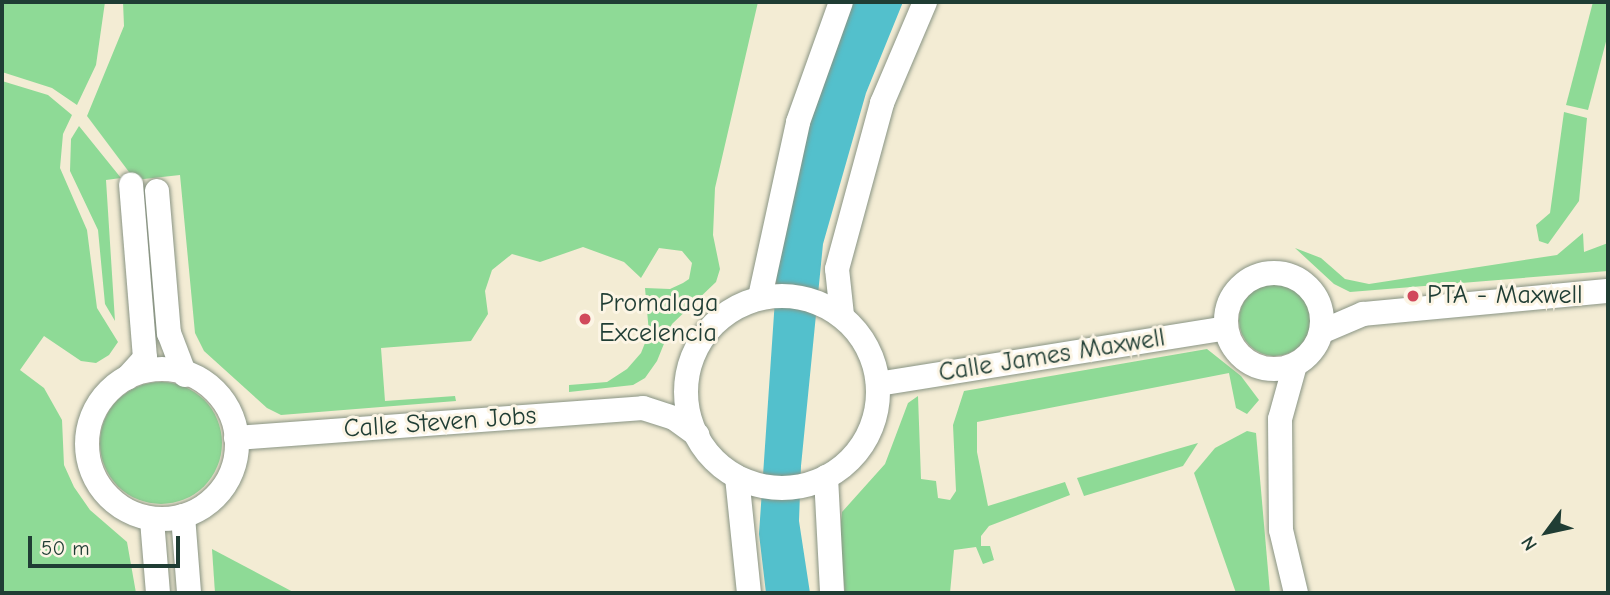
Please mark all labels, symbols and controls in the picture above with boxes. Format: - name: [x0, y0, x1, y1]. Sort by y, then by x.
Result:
- place label: PTA - Maxwell: [1427, 280, 1583, 312]
- place label: Promalaga Excelencia: [599, 288, 718, 350]
- marker: PTA - Maxwell: [1405, 288, 1421, 304]
- marker: Promalaga Excelencia: [577, 311, 593, 327]
- street label: Calle James Maxwell: [937, 323, 1167, 389]
- street label: Calle Steven Jobs: [343, 401, 537, 445]
- north arrow: [1512, 497, 1582, 567]
- scale bar: [32, 522, 184, 566]
- text: N: [1517, 532, 1542, 555]
- text: 50 m: [41, 536, 90, 560]

